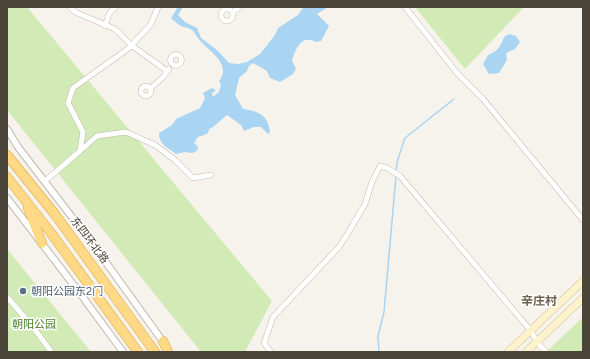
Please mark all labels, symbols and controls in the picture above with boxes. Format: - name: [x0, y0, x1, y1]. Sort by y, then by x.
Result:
- street label: 东四环北路: [68, 214, 111, 266]
- place label: 朝阳公园东2门: [31, 285, 103, 298]
- marker: 朝阳公园东2门: [18, 286, 28, 296]
- district label: 辛庄村: [521, 294, 557, 308]
- park label: 朝阳公园: [12, 318, 56, 331]

